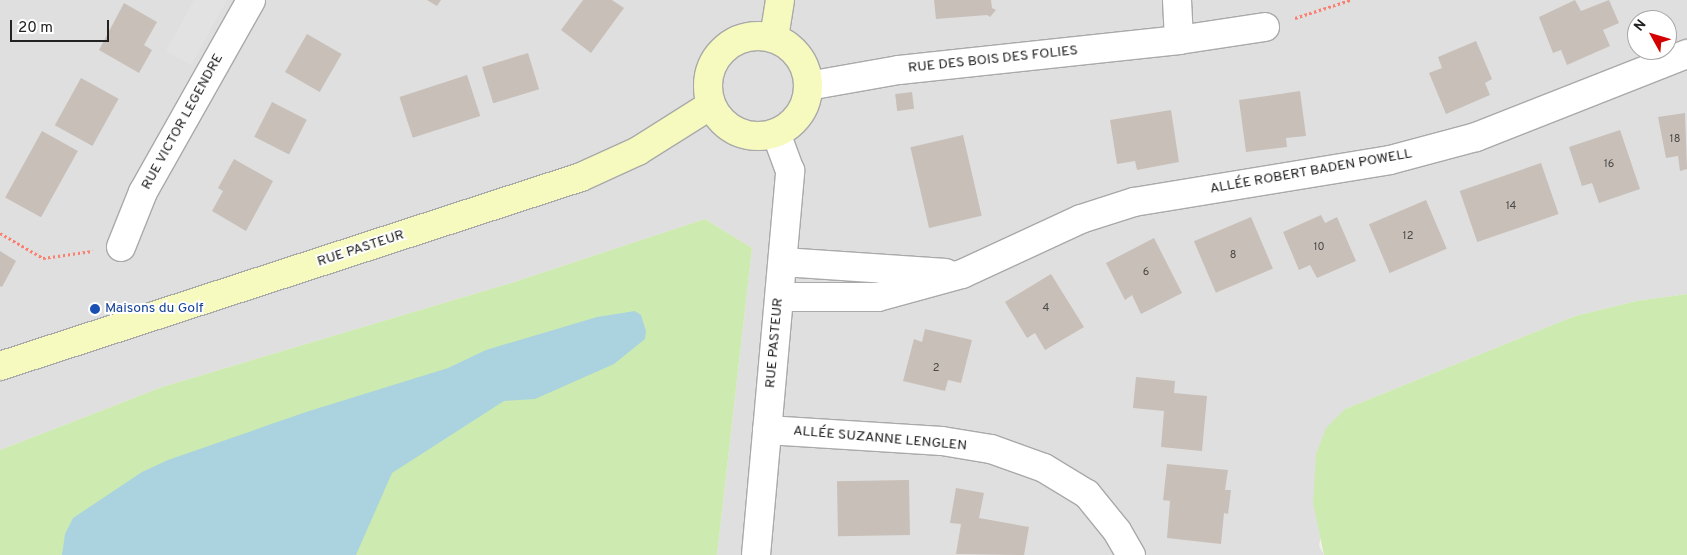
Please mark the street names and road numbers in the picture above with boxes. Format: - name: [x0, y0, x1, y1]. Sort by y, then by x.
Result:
- street label: RUE DES BOIS DES FOLIES: [907, 43, 1079, 77]
- street label: RUE VICTOR LEGENDRE: [138, 51, 228, 193]
- street label: ALLÉE ROBERT BADEN POWELL: [1208, 146, 1414, 198]
- street label: RUE PASTEUR: [315, 227, 407, 271]
- street label: RUE PASTEUR: [763, 297, 787, 389]
- street label: ALLÉE SUZANNE LENGLEN: [792, 423, 968, 455]

